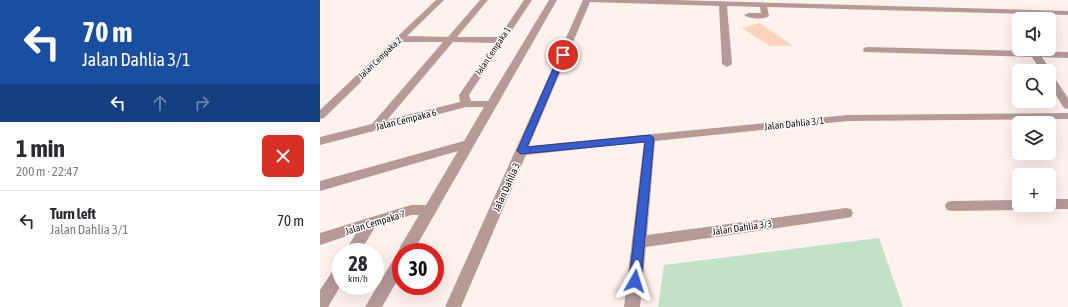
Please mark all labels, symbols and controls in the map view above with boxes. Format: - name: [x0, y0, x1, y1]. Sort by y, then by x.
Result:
- map controls: [1012, 12, 1056, 212]
- button: sound: [1012, 12, 1056, 56]
- icon: left: [16, 16, 68, 68]
- text: 70 m: [82, 16, 132, 48]
- street label: Jalan Cempaka 1: [473, 25, 513, 77]
- street label: Jalan Cempaka 2: [356, 35, 404, 81]
- pin: [546, 38, 580, 72]
- icon: arrive: [552, 44, 574, 66]
- text: Jalan Dahlia 3/1: [82, 49, 190, 70]
- button: search: [1012, 64, 1056, 108]
- icon: left: [107, 92, 129, 114]
- icon: ahead: [149, 92, 171, 114]
- icon: right: [191, 92, 213, 114]
- street label: Jalan Cempaka 6: [375, 107, 438, 132]
- street label: Jalan Dahlia 3/1: [764, 115, 825, 132]
- button: layers: [1012, 116, 1056, 160]
- text: 1 min: [16, 135, 65, 162]
- button: close: [262, 135, 304, 177]
- street label: Jalan Dahlia 3: [491, 161, 522, 213]
- text: 200 m · 22:47: [16, 164, 79, 179]
- button: +: [1012, 168, 1056, 212]
- text: Turn left: [50, 205, 96, 222]
- street label: Jalan Cempaka 7: [344, 208, 407, 237]
- icon: left: [16, 210, 38, 232]
- text: 70 m: [277, 212, 304, 229]
- street label: Jalan Dahlia 3/3: [711, 218, 773, 237]
- text: Jalan Dahlia 3/1: [50, 222, 128, 237]
- speed limit sign: 30: [392, 243, 444, 295]
- text: 28: [349, 252, 367, 275]
- position arrow: [614, 260, 656, 302]
- text: km/h: [348, 273, 368, 284]

